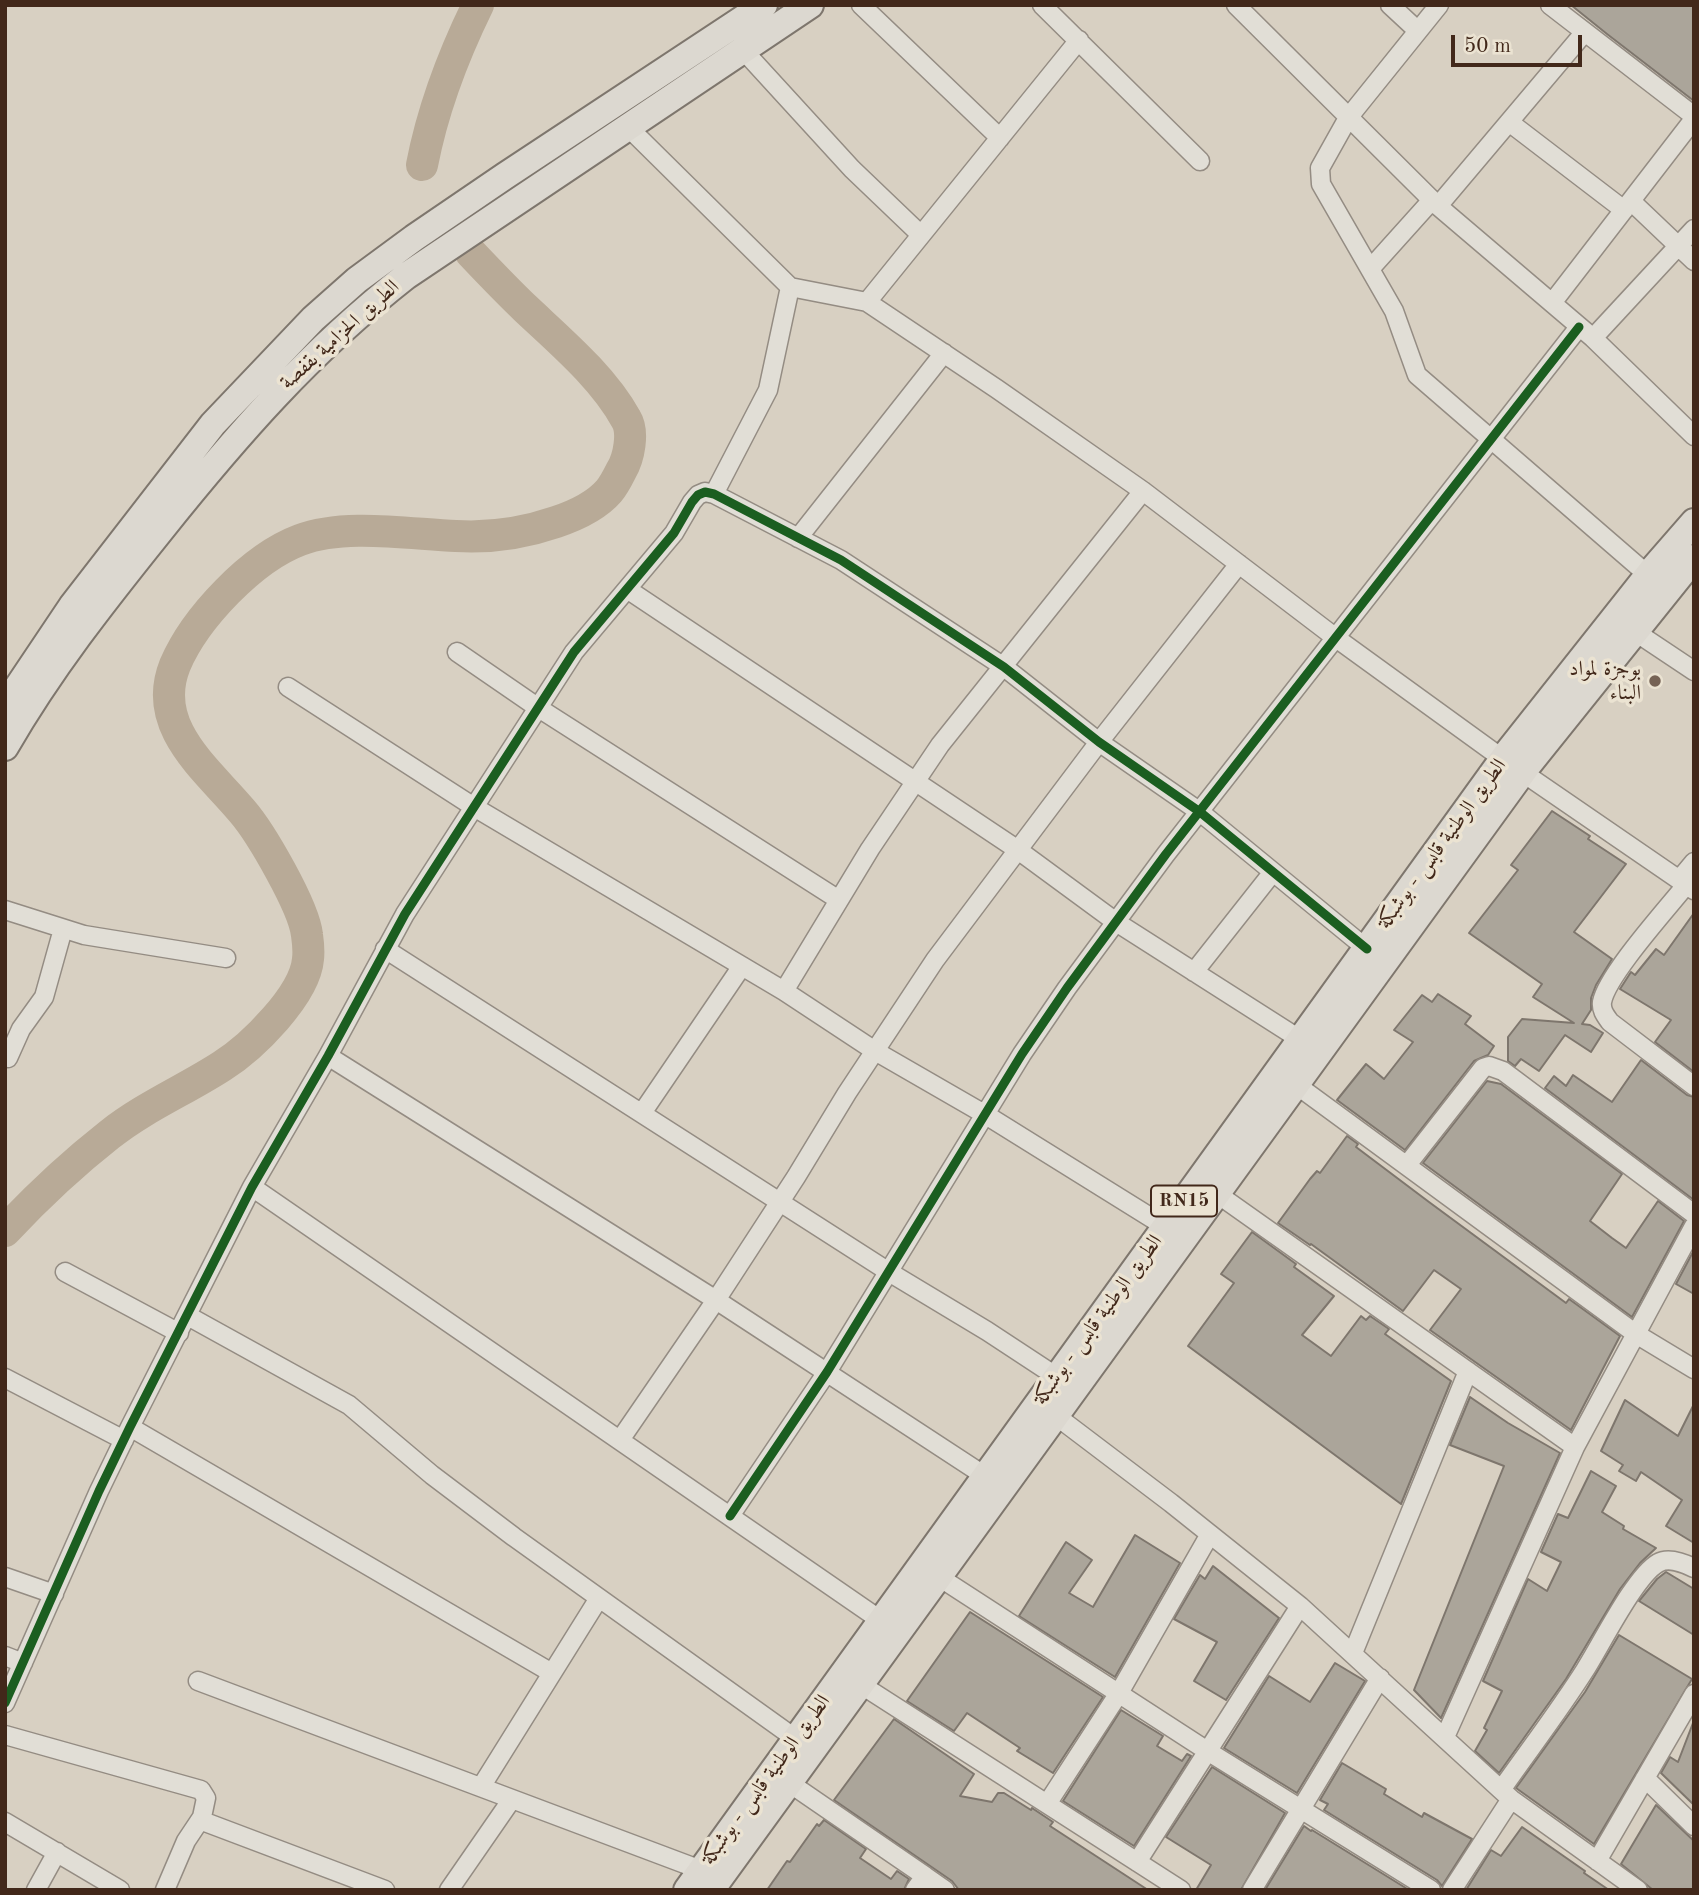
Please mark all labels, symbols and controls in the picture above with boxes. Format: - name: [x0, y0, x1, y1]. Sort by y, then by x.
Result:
- scale bar: [1454, 21, 1585, 65]
- text: 50 m: [1464, 36, 1511, 57]
- street label: الطريق الحزامية بقفصة: [275, 275, 405, 395]
- place label: بوجزة لمواد البناء: [1569, 656, 1641, 706]
- marker: بوجزة لمواد البناء: [1647, 673, 1663, 689]
- street label: الطريق الوطنية قابس - بوشبكة: [1372, 754, 1512, 934]
- road number: RN15: [1151, 1186, 1217, 1217]
- street label: الطريق الوطنية قابس - بوشبكة: [1028, 1230, 1168, 1410]
- street label: الطريق الوطنية قابس - بوشبكة: [696, 1690, 836, 1870]

